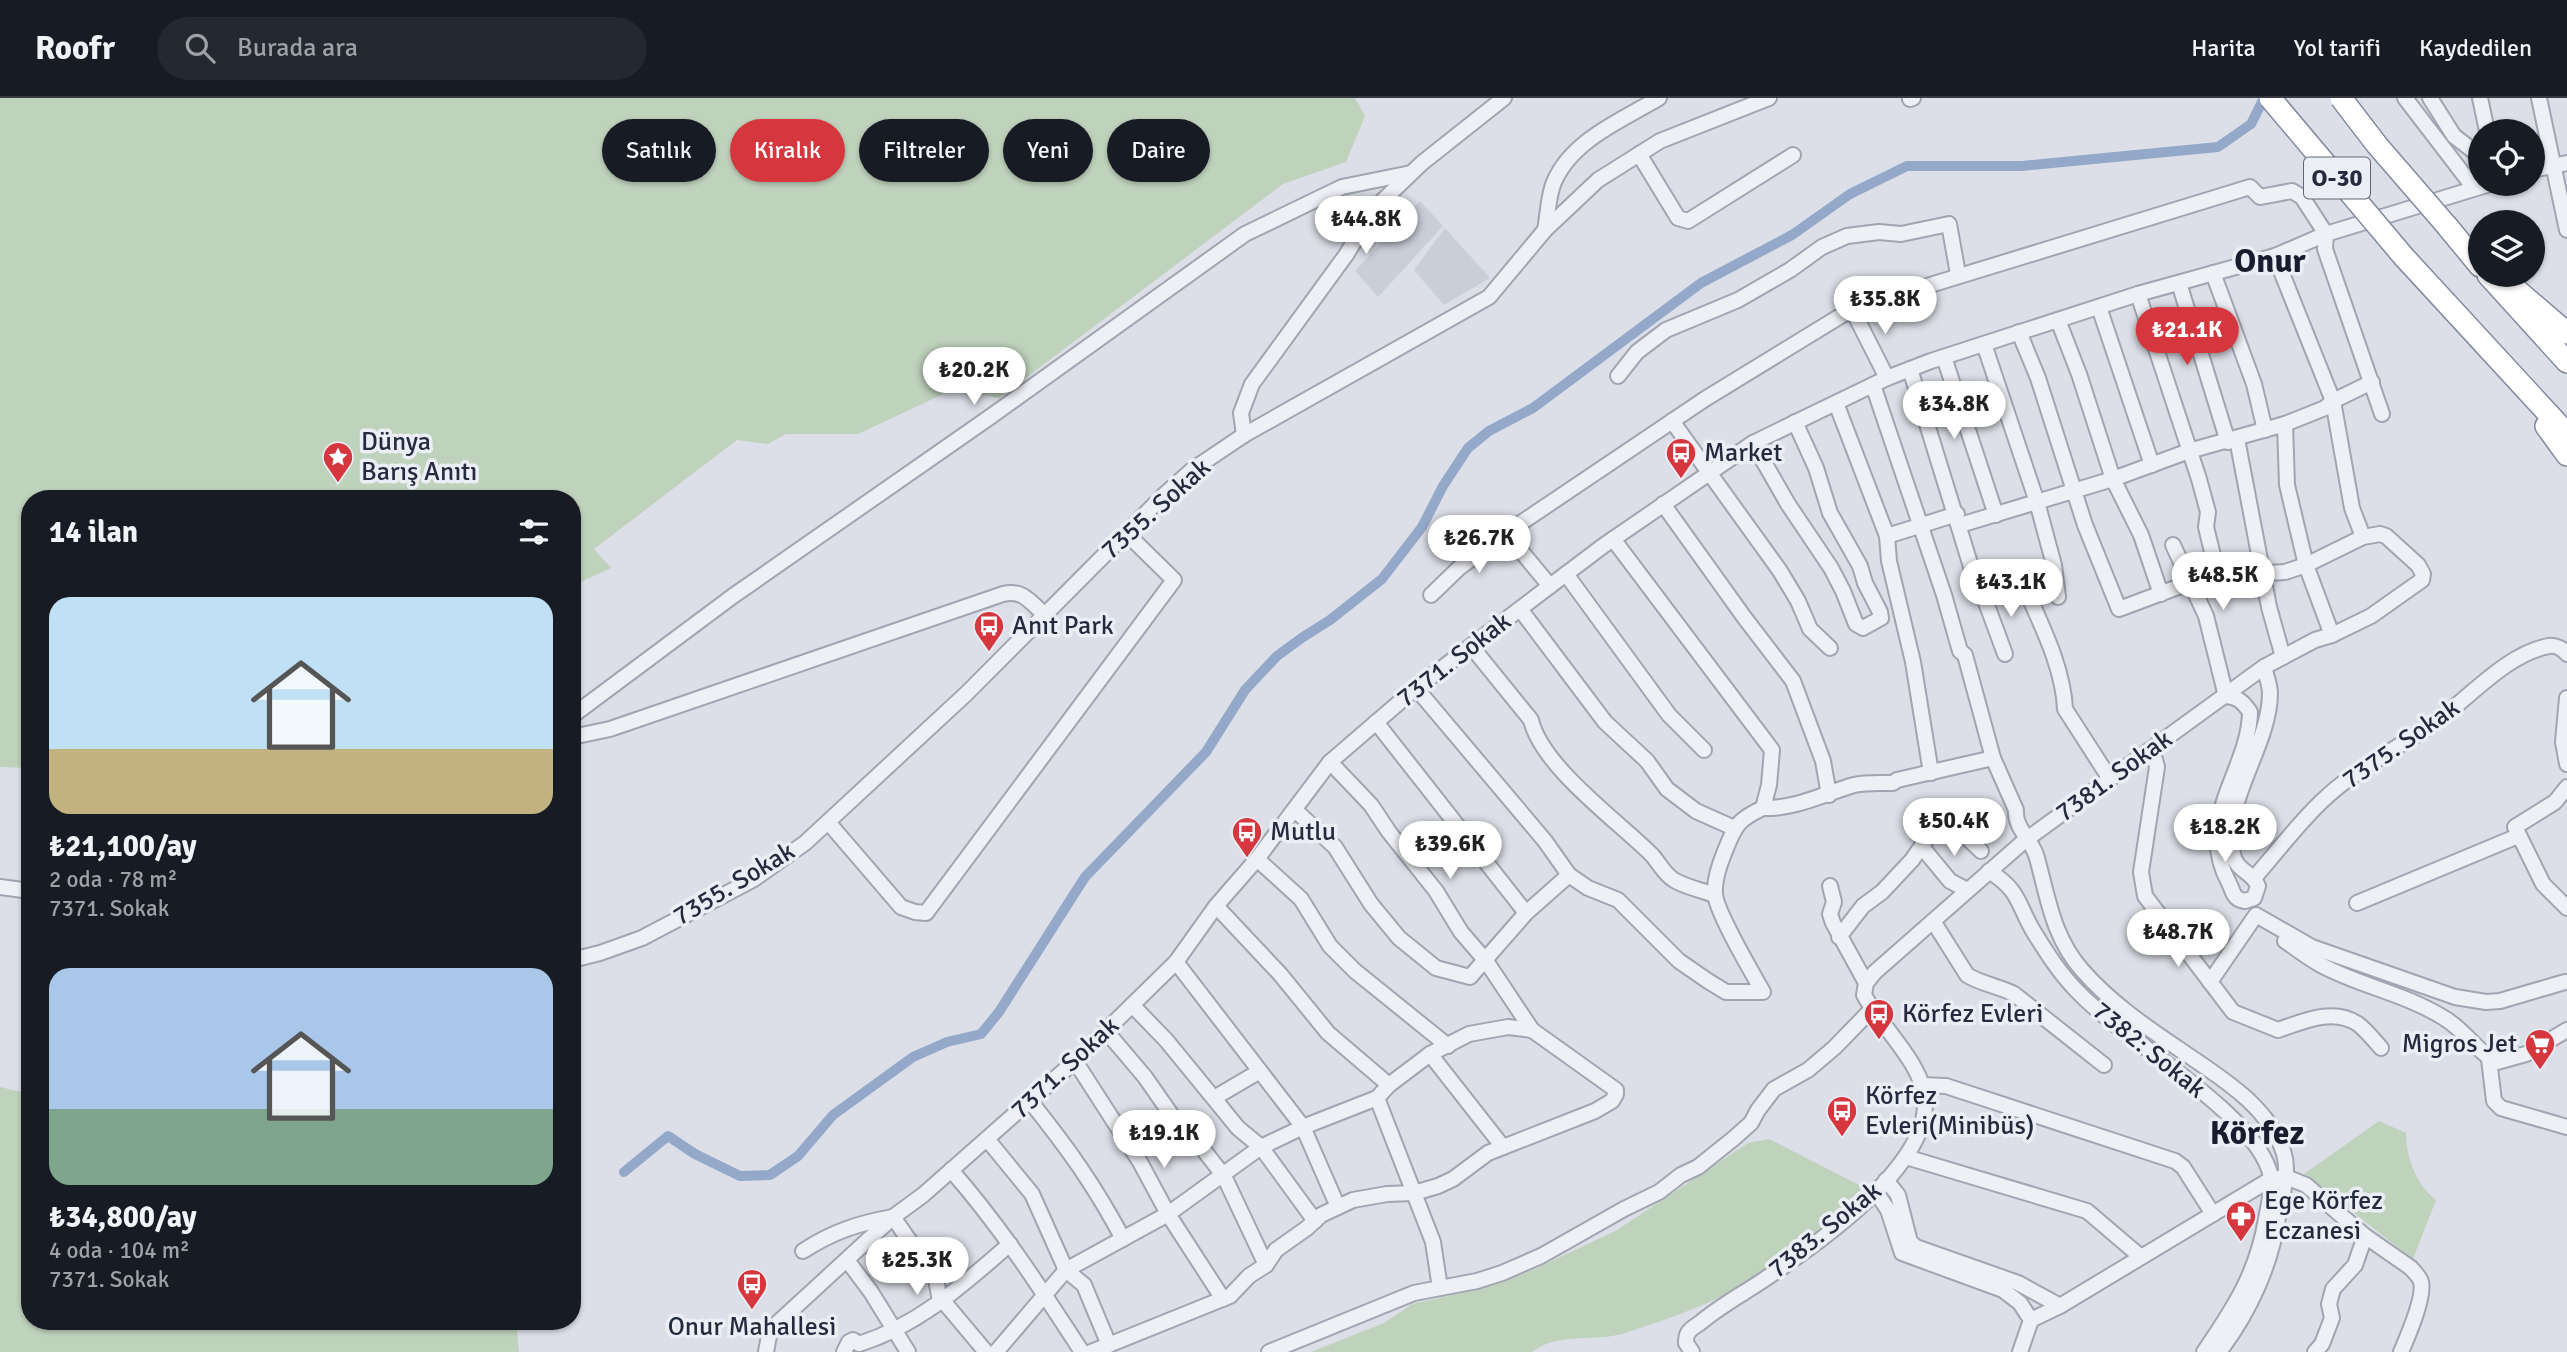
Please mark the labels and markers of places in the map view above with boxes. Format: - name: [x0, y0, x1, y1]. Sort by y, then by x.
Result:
- pin: ₺44.8K: [1309, 197, 1423, 256]
- pin: ₺35.8K: [1828, 276, 1942, 336]
- pin: ₺21.1K: [2130, 308, 2244, 367]
- pin: ₺20.2K: [917, 348, 1031, 407]
- pin: ₺34.8K: [1897, 382, 2011, 441]
- place label: Dünya Barış Anıtı: [361, 426, 477, 488]
- bus stop icon: Market: [1664, 436, 1698, 480]
- place label: Market: [1704, 437, 1782, 469]
- place icon: Dünya Barış Anıtı: [321, 440, 355, 484]
- pin: ₺26.7K: [1422, 516, 1536, 575]
- pin: ₺48.5K: [2166, 552, 2280, 612]
- pin: ₺43.1K: [1954, 560, 2068, 619]
- bus stop icon: Anıt Park: [972, 609, 1006, 653]
- place label: Anıt Park: [1012, 610, 1114, 642]
- pin: ₺50.4K: [1897, 798, 2011, 858]
- pin: ₺18.2K: [2168, 804, 2282, 864]
- bus stop icon: Mutlu: [1230, 815, 1264, 859]
- place label: Mutlu: [1270, 816, 1336, 848]
- pin: ₺39.6K: [1393, 822, 1507, 881]
- pin: ₺48.7K: [2121, 910, 2235, 969]
- bus stop icon: Körfez Evleri: [1862, 997, 1896, 1041]
- place label: Körfez Evleri: [1902, 998, 2043, 1030]
- supermarket icon: Migros Jet: [2523, 1027, 2557, 1071]
- place label: Migros Jet: [2402, 1028, 2517, 1060]
- place label: Körfez Evleri(Minibüs): [1865, 1080, 2034, 1142]
- bus stop icon: Körfez Evleri(Minibüs): [1825, 1094, 1859, 1138]
- pin: ₺19.1K: [1107, 1110, 1221, 1170]
- place label: Ege Körfez Eczanesi: [2264, 1185, 2383, 1247]
- pharmacy icon: Ege Körfez Eczanesi: [2224, 1199, 2258, 1243]
- pin: ₺25.3K: [860, 1238, 974, 1297]
- bus stop icon: Onur Mahallesi: [735, 1267, 769, 1311]
- place label: Onur Mahallesi: [668, 1311, 836, 1343]

